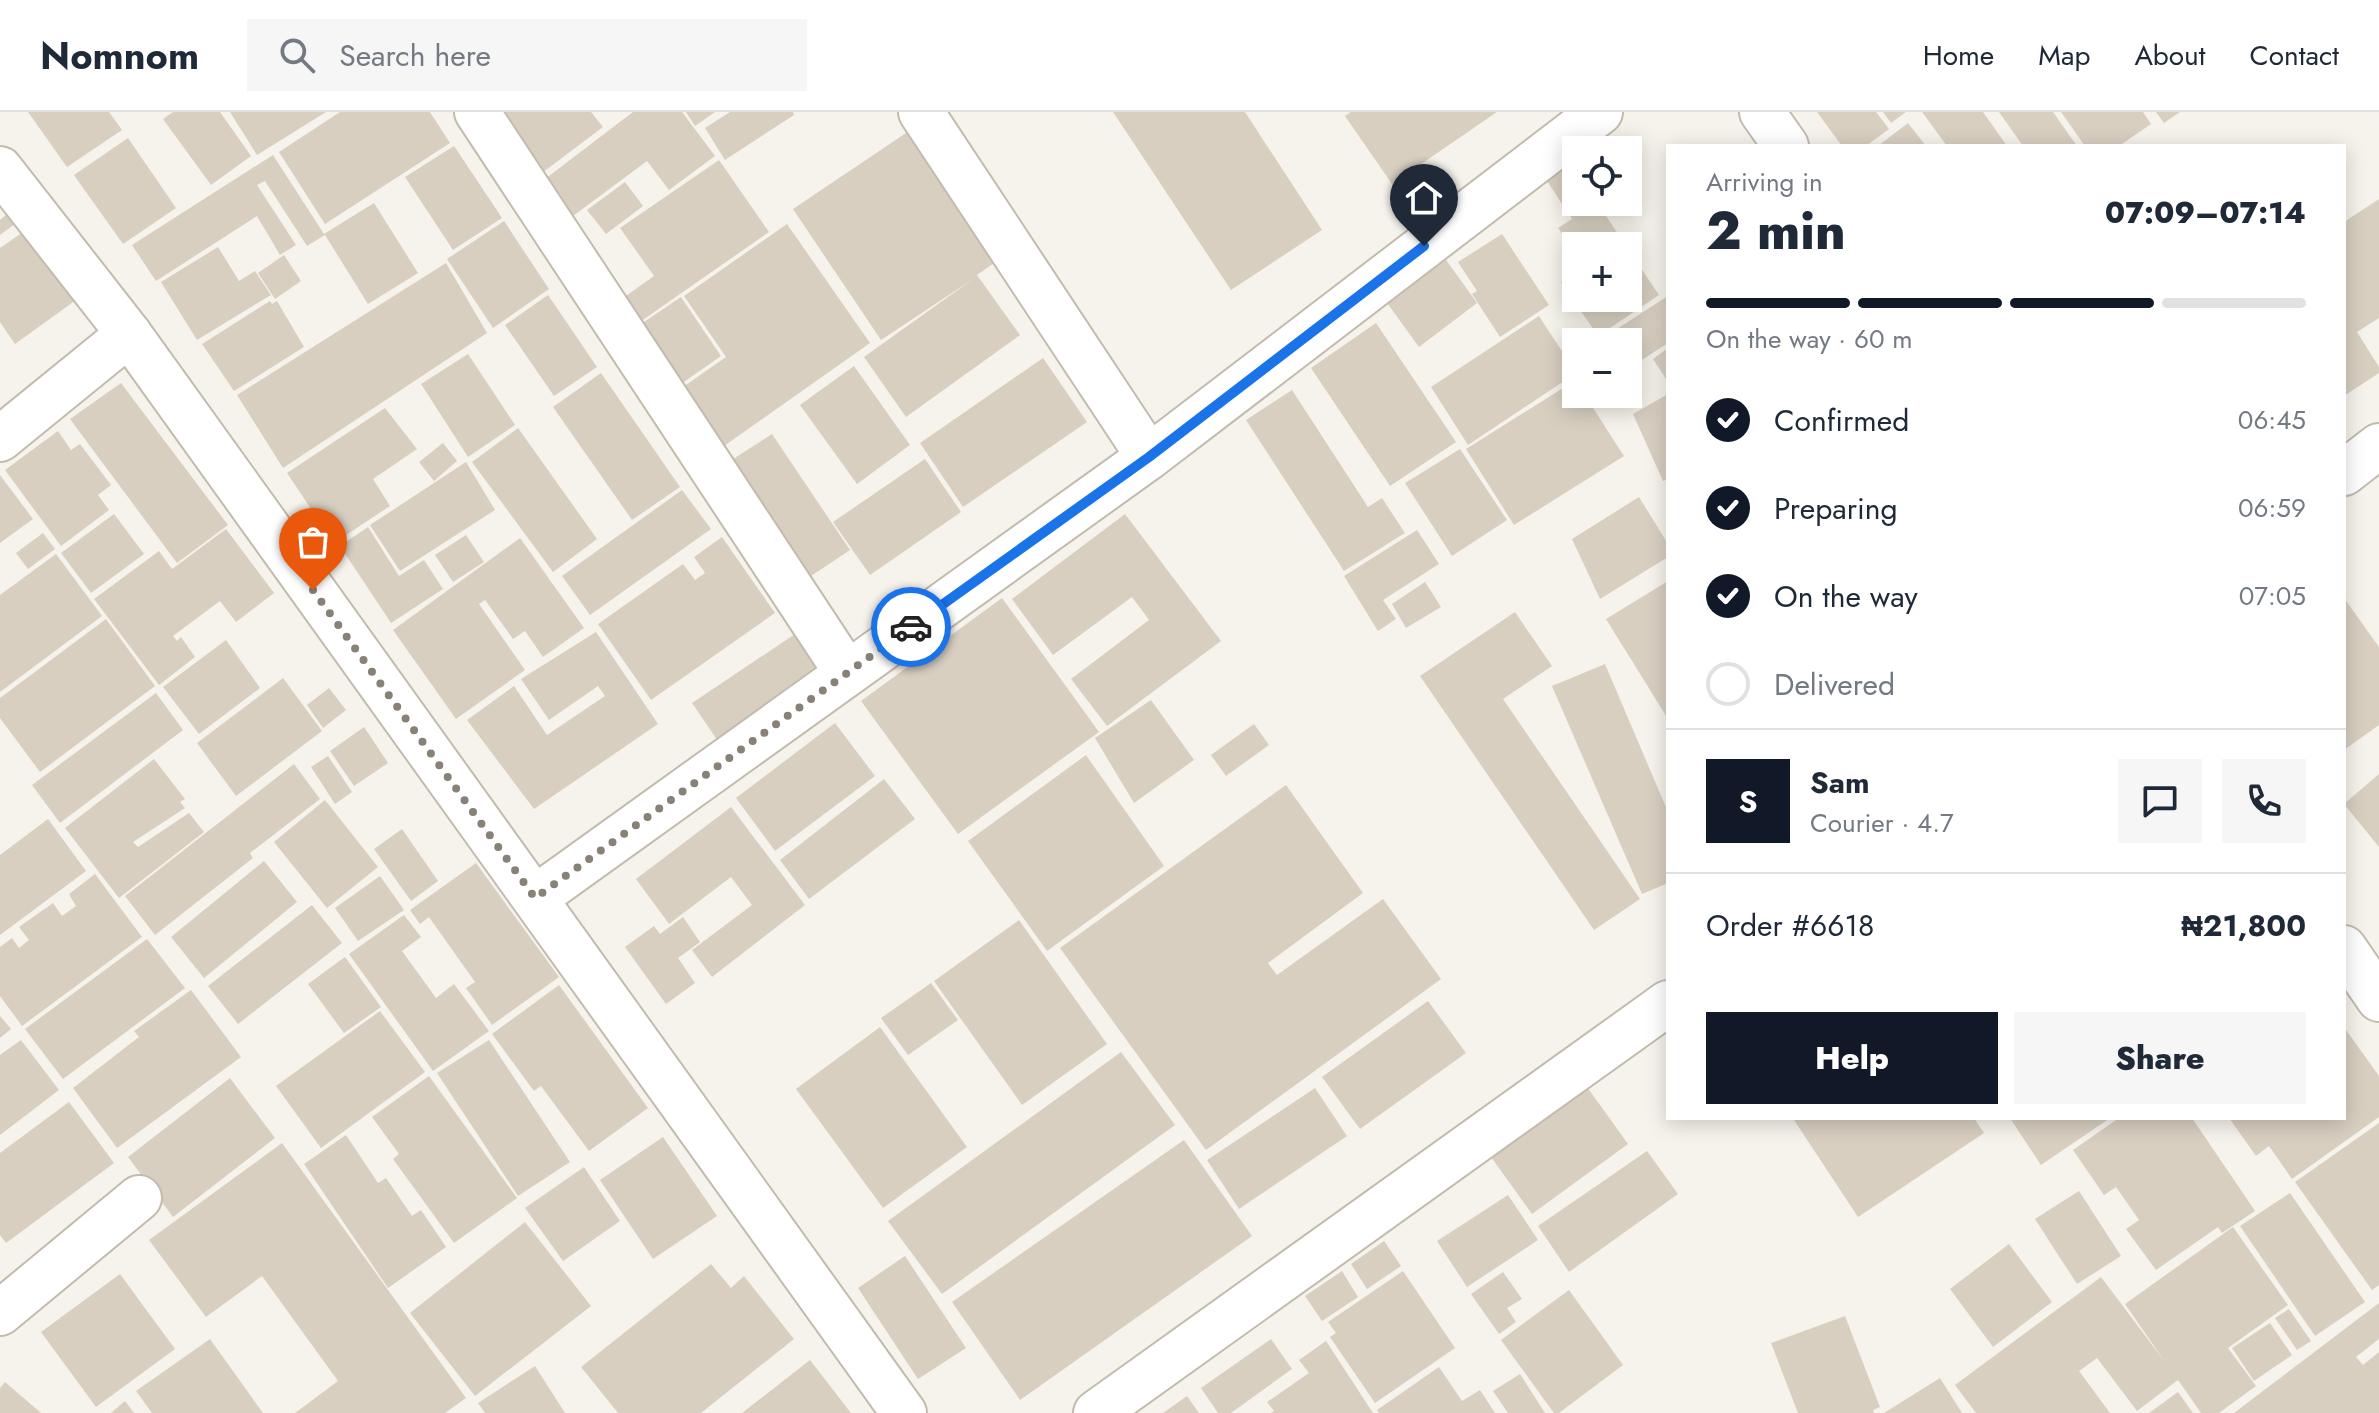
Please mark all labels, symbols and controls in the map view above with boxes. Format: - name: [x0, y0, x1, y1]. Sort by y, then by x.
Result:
- search box: [247, 19, 807, 91]
- text: Nomnom: [40, 28, 199, 83]
- icon: search: [275, 33, 319, 77]
- text: Search here: [339, 34, 491, 77]
- text: Home: [1923, 35, 1994, 76]
- text: Map: [2038, 35, 2090, 76]
- text: About: [2134, 35, 2206, 76]
- text: Contact: [2250, 35, 2339, 76]
- map controls: [1562, 136, 1642, 408]
- button: locate: [1562, 136, 1642, 216]
- text: Arriving in: [1706, 163, 1823, 201]
- pin: [1390, 164, 1458, 246]
- icon: home: [1402, 176, 1446, 220]
- text: 07:09–07:14: [2105, 191, 2306, 234]
- text: 2 min: [1706, 193, 1846, 269]
- button: +: [1562, 232, 1642, 312]
- text: On the way · 60 m: [1706, 320, 1913, 358]
- button: −: [1562, 328, 1642, 408]
- icon: check: [1706, 398, 1750, 442]
- text: Confirmed: [1774, 399, 1909, 442]
- text: 06:45: [2238, 401, 2306, 439]
- icon: check: [1706, 486, 1750, 530]
- text: Preparing: [1774, 487, 1898, 530]
- text: 06:59: [2238, 489, 2306, 527]
- pin: [279, 508, 347, 590]
- icon: bag: [291, 520, 335, 564]
- icon: check: [1706, 574, 1750, 618]
- text: On the way: [1774, 575, 1918, 618]
- text: 07:05: [2239, 577, 2306, 615]
- courier: [871, 587, 951, 667]
- icon: car: [889, 605, 933, 649]
- text: Delivered: [1774, 663, 1895, 706]
- button: chat: [2118, 759, 2202, 843]
- button: phone: [2222, 759, 2306, 843]
- text: Sam: [1810, 761, 1870, 804]
- text: S: [1739, 780, 1757, 823]
- text: Courier · 4.7: [1810, 804, 1954, 842]
- text: Order #6618: [1706, 904, 1874, 947]
- text: ₦21,800: [2181, 904, 2306, 947]
- button: Help: [1706, 1012, 1998, 1104]
- button: Share: [2014, 1012, 2306, 1104]

